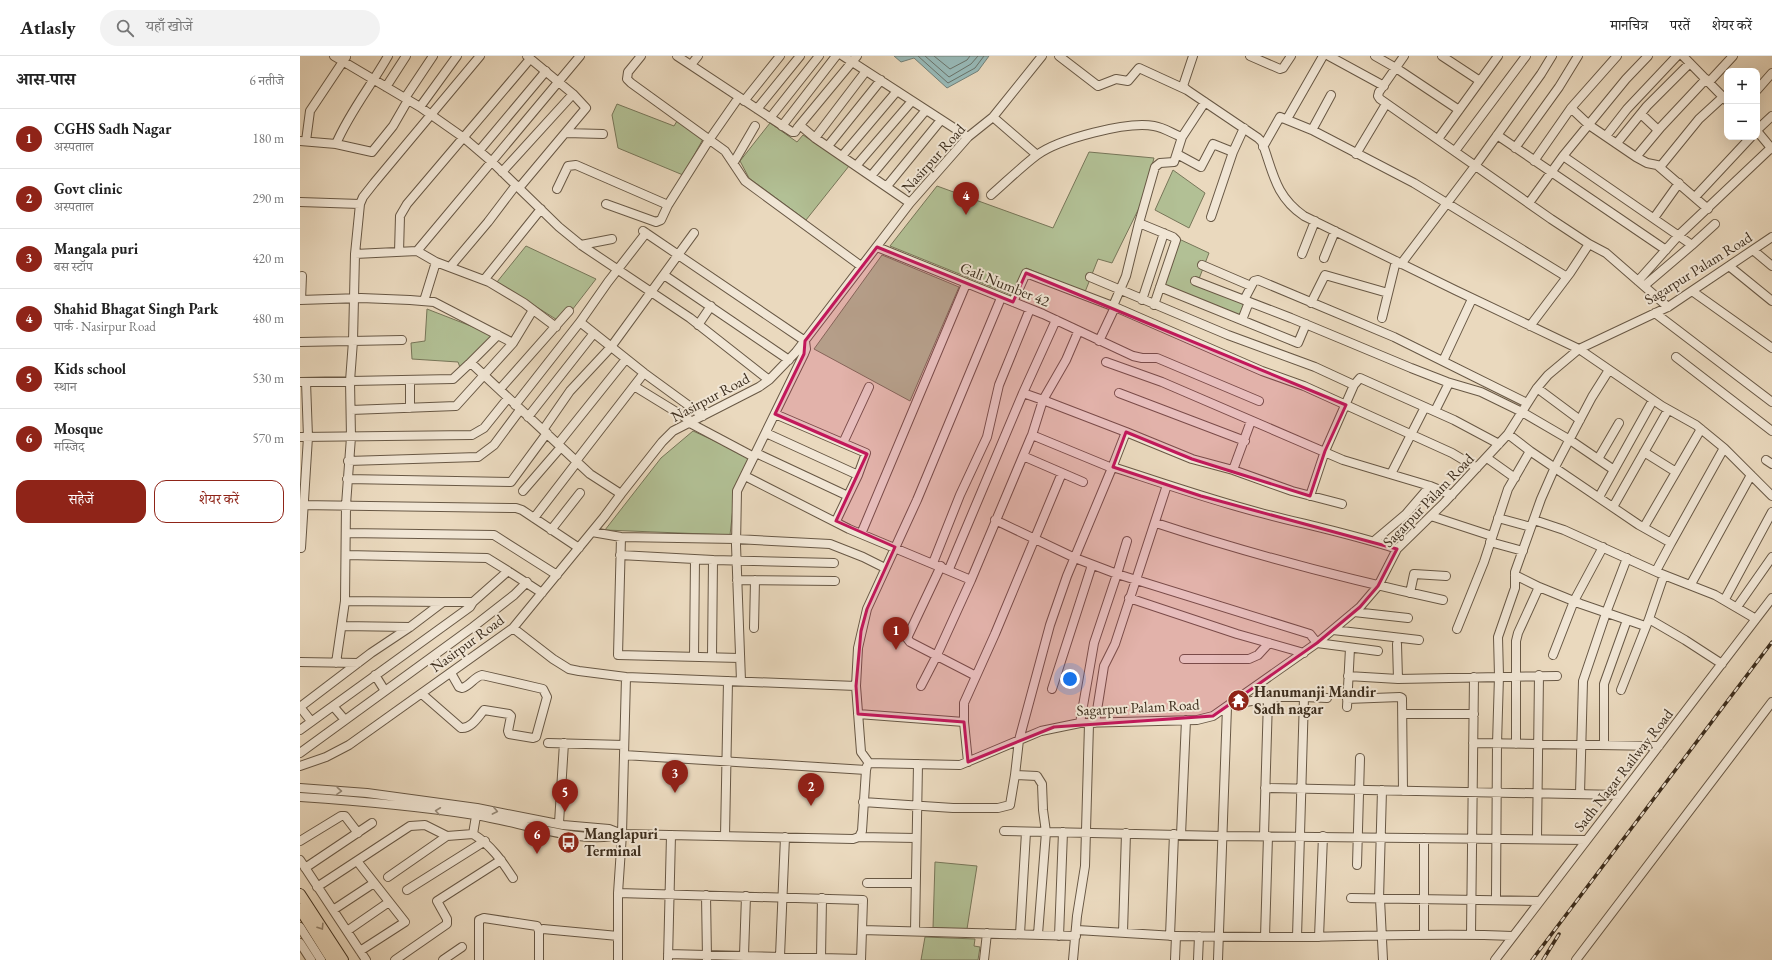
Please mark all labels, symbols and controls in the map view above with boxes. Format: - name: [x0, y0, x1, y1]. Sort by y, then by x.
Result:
- search box: [100, 10, 380, 46]
- text: Atlasly: [20, 15, 76, 40]
- text: यहाँ खोजें: [146, 16, 193, 35]
- text: मानचित्र: [1610, 16, 1648, 34]
- text: परतें: [1670, 16, 1690, 34]
- text: शेयर करें: [1712, 16, 1752, 34]
- icon: search: [114, 17, 136, 39]
- text: आस-पास: [16, 68, 75, 90]
- map controls: [1724, 68, 1760, 140]
- button: +: [1724, 68, 1760, 104]
- text: 6 नतीजे: [250, 72, 284, 89]
- button: −: [1724, 104, 1760, 140]
- text: CGHS Sadh Nagar: [54, 119, 171, 138]
- street label: Nasirpur Road: [897, 119, 969, 196]
- text: 1: [26, 130, 32, 147]
- text: 180 m: [253, 130, 284, 147]
- text: अस्पताल: [54, 138, 94, 155]
- text: Govt clinic: [54, 179, 122, 198]
- pin: 4: [953, 182, 979, 215]
- text: 2: [26, 190, 32, 207]
- text: 290 m: [253, 190, 284, 207]
- text: अस्पताल: [54, 198, 94, 215]
- street label: Sagarpur Palam Road: [1641, 227, 1756, 309]
- text: Mangala puri: [54, 239, 138, 258]
- text: 3: [26, 250, 32, 267]
- text: 420 m: [253, 250, 284, 267]
- street label: Gali Number 42: [958, 257, 1053, 311]
- text: बस स्टॉप: [54, 258, 93, 275]
- text: Shahid Bhagat Singh Park: [54, 299, 218, 318]
- text: 4: [26, 310, 32, 327]
- text: 480 m: [253, 310, 284, 327]
- text: पार्क · Nasirpur Road: [54, 318, 156, 335]
- text: Kids school: [54, 359, 126, 378]
- street label: Nasirpur Road: [667, 368, 753, 426]
- text: 5: [26, 370, 32, 387]
- text: 530 m: [253, 370, 284, 387]
- text: स्थान: [54, 378, 77, 395]
- text: Mosque: [54, 419, 103, 438]
- text: 6: [26, 430, 32, 447]
- text: 570 m: [253, 430, 284, 447]
- text: मस्जिद: [54, 438, 84, 455]
- street label: Sagarpur Palam Road: [1378, 449, 1478, 551]
- button: सहेजें: [16, 480, 146, 523]
- button: शेयर करें: [154, 480, 284, 523]
- street label: Nasirpur Road: [426, 610, 508, 676]
- pin: 1: [883, 617, 909, 650]
- your location: [1060, 669, 1080, 689]
- place label: Hanumanji Mandir Sadh nagar: [1254, 682, 1377, 718]
- temple icon: Hanumanji Mandir Sadh nagar: [1225, 687, 1251, 713]
- street label: Sagarpur Palam Road: [1076, 694, 1200, 720]
- street label: Sadh Nagar Railway Road: [1569, 705, 1677, 835]
- pin: 3: [662, 760, 688, 793]
- pin: 2: [798, 773, 824, 806]
- pin: 5: [552, 779, 578, 812]
- one-way arrow: [336, 787, 342, 796]
- one-way arrow: [435, 806, 441, 815]
- one-way arrow: [492, 807, 499, 815]
- pin: 6: [524, 821, 550, 854]
- place label: Manglapuri Terminal: [584, 824, 659, 860]
- bus stop icon: Manglapuri Terminal: [555, 829, 581, 855]
- one-way arrow: [316, 923, 324, 930]

